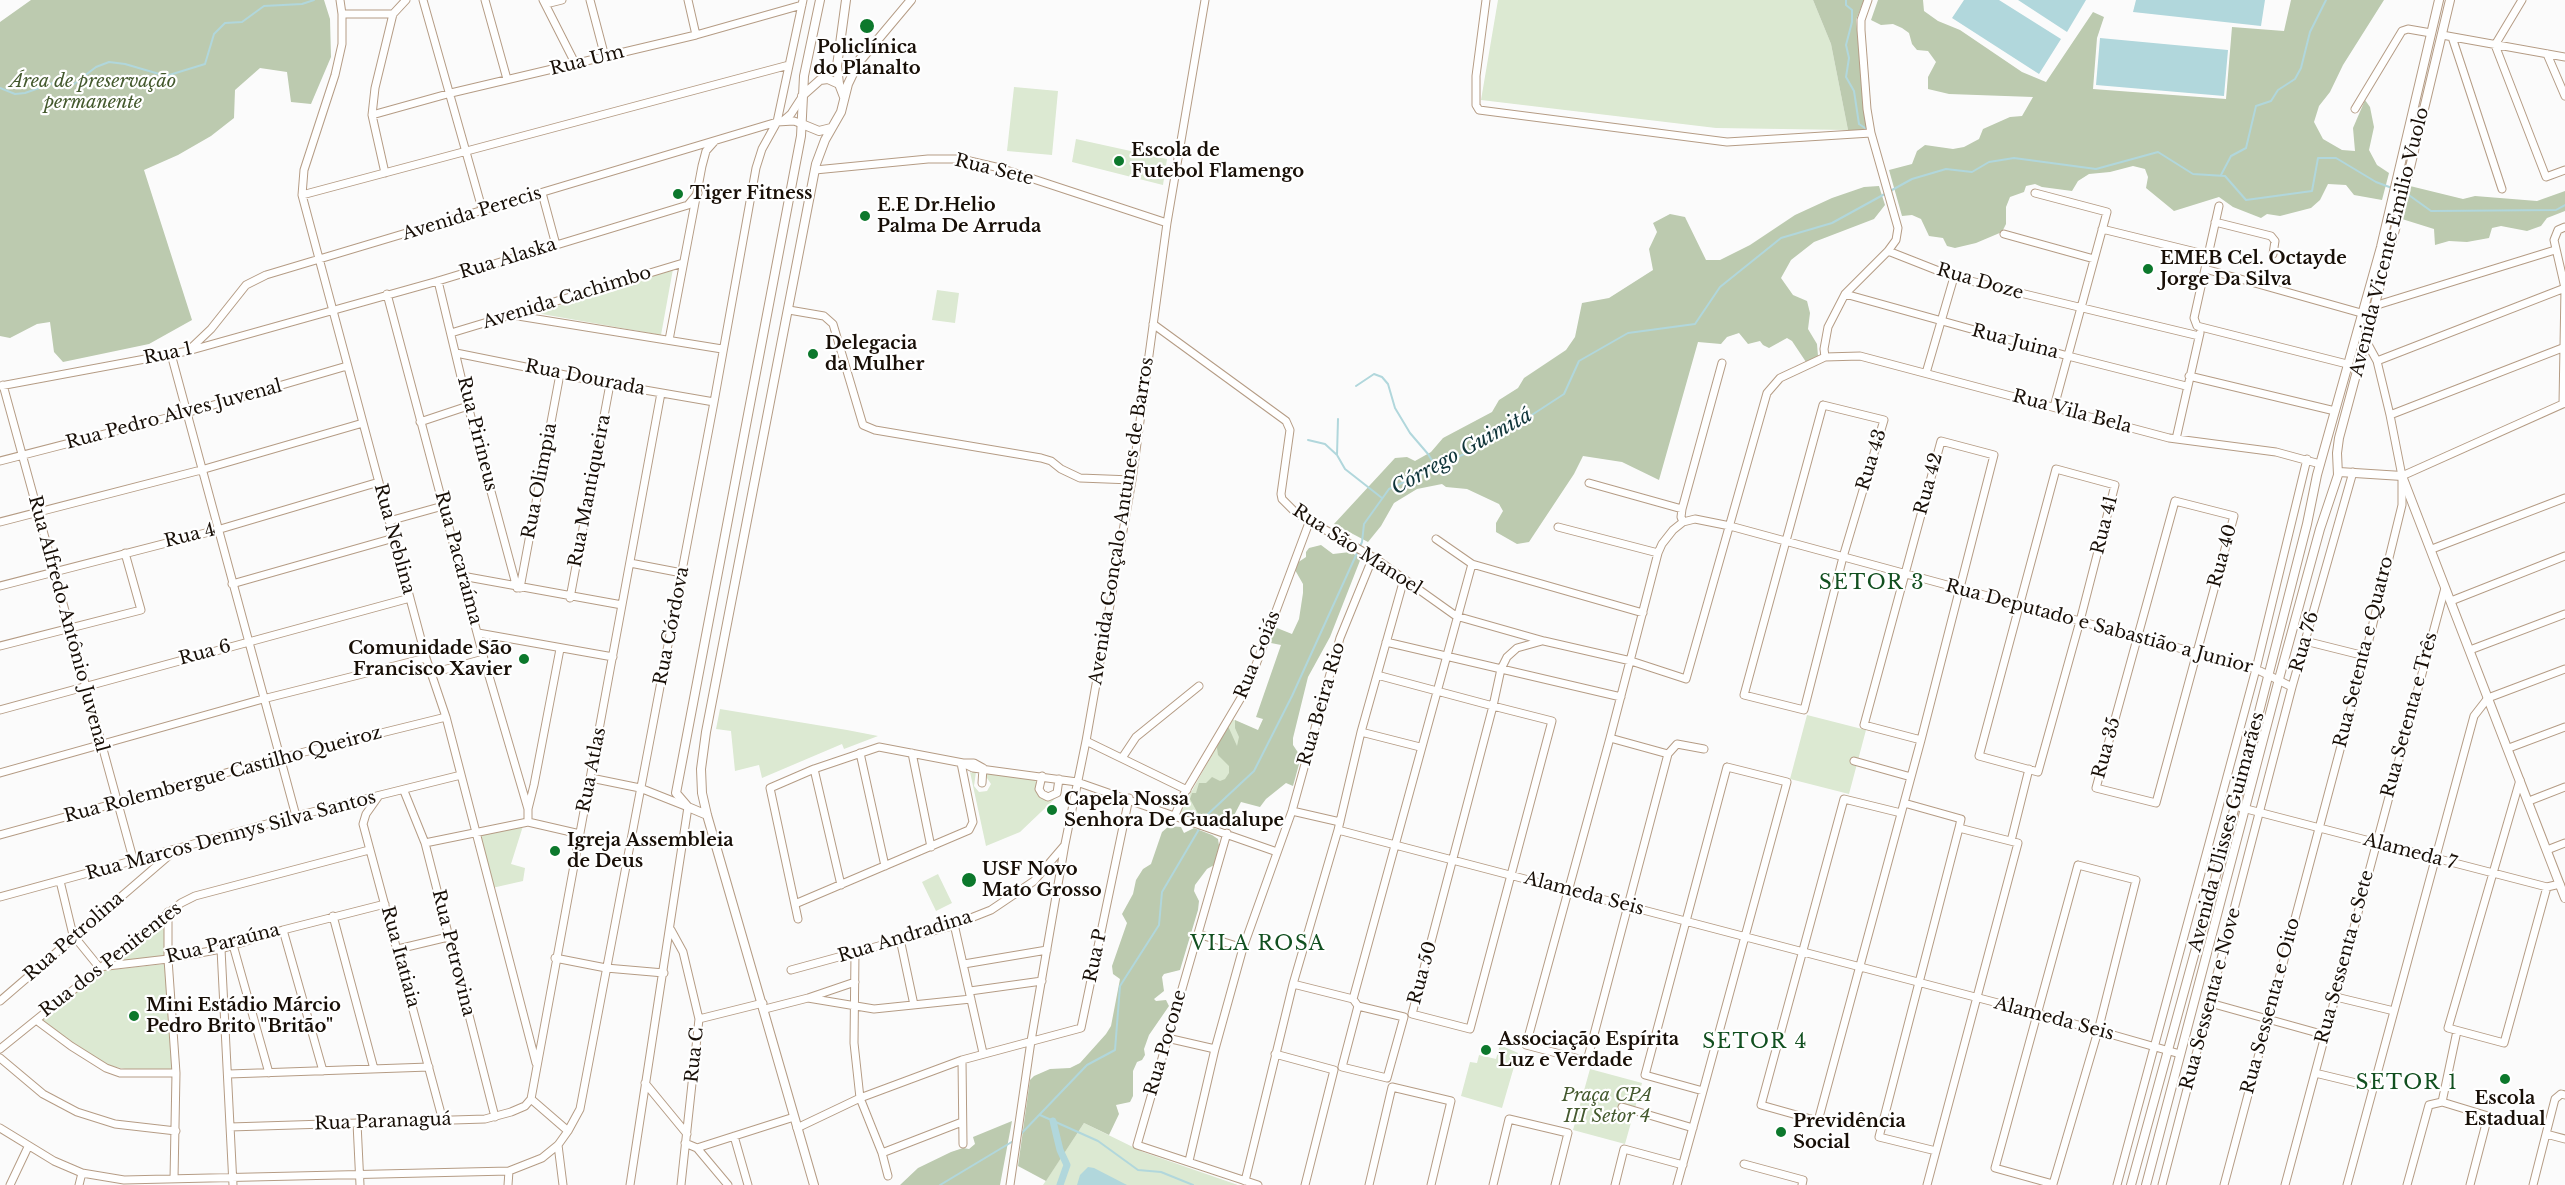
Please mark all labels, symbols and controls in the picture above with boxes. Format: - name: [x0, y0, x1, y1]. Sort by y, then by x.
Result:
- marker: Policlínica do Planalto: [858, 17, 876, 35]
- place label: Policlínica do Planalto: [813, 37, 921, 80]
- street label: Rua Um: [548, 41, 626, 81]
- park label: Área de preservação permanente: [10, 71, 176, 113]
- street label: Avenida Vicente Emilio Vuolo: [2346, 105, 2434, 379]
- place label: Escola de Futebol Flamengo: [1131, 140, 1304, 182]
- street label: Rua Sete: [952, 150, 1036, 190]
- marker: Escola de Futebol Flamengo: [1112, 154, 1126, 168]
- street label: Avenida Perecis: [400, 183, 544, 245]
- place label: Tiger Fitness: [690, 183, 813, 205]
- marker: Tiger Fitness: [671, 187, 685, 201]
- place label: E.E Dr.Helio Palma De Arruda: [877, 195, 1041, 238]
- marker: E.E Dr.Helio Palma De Arruda: [858, 209, 872, 223]
- street label: Rua Alaska: [457, 234, 559, 284]
- place label: EMEB Cel. Octayde Jorge Da Silva: [2160, 248, 2347, 290]
- street label: Rua Doze: [1934, 259, 2026, 305]
- street label: Avenida Cachimbo: [480, 262, 654, 334]
- marker: EMEB Cel. Octayde Jorge Da Silva: [2141, 262, 2155, 276]
- street label: Rua Juina: [1969, 320, 2061, 364]
- place label: Delegacia da Mulher: [825, 333, 924, 376]
- street label: Rua 1: [142, 338, 194, 370]
- marker: Delegacia da Mulher: [806, 347, 820, 361]
- street label: Rua Dourada: [523, 356, 647, 400]
- street label: Avenida Gonçalo Antunes de Barros: [1085, 356, 1159, 686]
- street label: Rua Pirineus: [452, 374, 502, 494]
- street label: Rua Pedro Alves Juvenal: [64, 376, 284, 454]
- street label: Rua Vila Bela: [2010, 386, 2134, 438]
- water label: Córrego Guimitá: [1387, 403, 1537, 501]
- street label: Rua Mantiqueira: [565, 413, 615, 569]
- street label: Rua Olimpia: [518, 421, 562, 541]
- street label: Rua 43: [1852, 427, 1892, 493]
- street label: Rua 42: [1910, 451, 1948, 517]
- street label: Rua Neblina: [369, 481, 419, 597]
- street label: Rua Pacaraíma: [430, 489, 486, 627]
- street label: Rua Alfredo Antônio Juvenal: [23, 493, 113, 755]
- street label: Rua 41: [2087, 493, 2123, 557]
- street label: Rua São Manoel: [1288, 500, 1426, 600]
- street label: Rua 4: [162, 519, 218, 553]
- street label: Rua 40: [2204, 522, 2242, 590]
- street label: Rua Setenta e Quatro: [2330, 554, 2398, 750]
- street label: Rua Córdova: [650, 565, 694, 687]
- district label: SETOR 3: [1819, 571, 1925, 595]
- street label: Rua Deputado e Sabastião a Junior: [1943, 575, 2255, 679]
- street label: Rua Goiás: [1231, 608, 1285, 702]
- street label: Rua 76: [2286, 609, 2324, 675]
- street label: Rua Setenta e Três: [2378, 630, 2442, 800]
- street label: Rua 6: [177, 636, 233, 670]
- place label: Comunidade São Francisco Xavier: [348, 638, 512, 680]
- street label: Rua Beira Rio: [1294, 640, 1350, 768]
- marker: Comunidade São Francisco Xavier: [517, 652, 531, 666]
- street label: Avenida Ulisses Guimarães: [2185, 710, 2269, 954]
- street label: Rua 35: [2088, 715, 2126, 781]
- street label: Rua Rolembergue Castilho Queiroz: [62, 722, 384, 828]
- street label: Rua Atlas: [573, 726, 611, 814]
- street label: Rua Marcos Dennys Silva Santos: [84, 787, 378, 885]
- place label: Capela Nossa Senhora De Guadalupe: [1064, 789, 1284, 832]
- marker: Capela Nossa Senhora De Guadalupe: [1045, 803, 1059, 817]
- street label: Alameda 7: [2361, 829, 2459, 875]
- place label: Igreja Assembleia de Deus: [567, 830, 733, 872]
- marker: Igreja Assembleia de Deus: [548, 844, 562, 858]
- place label: USF Novo Mato Grosso: [982, 859, 1102, 902]
- street label: Alameda Seis: [1522, 868, 1646, 920]
- street label: Rua Sessenta e Sete: [2311, 868, 2379, 1046]
- marker: USF Novo Mato Grosso: [960, 871, 978, 889]
- street label: Rua Petrolina: [20, 888, 128, 986]
- street label: Rua Petrovina: [427, 888, 479, 1018]
- street label: Rua dos Penitentes: [36, 898, 186, 1022]
- street label: Rua Itatiaia: [376, 904, 424, 1010]
- street label: Rua Andradina: [835, 906, 975, 968]
- street label: Rua Sessenta e Nove: [2176, 906, 2246, 1092]
- street label: Rua Sessenta e Oito: [2237, 916, 2305, 1096]
- street label: Rua Paraúna: [164, 919, 282, 969]
- street label: Rua P: [1080, 927, 1112, 985]
- district label: VILA ROSA: [1190, 932, 1326, 956]
- street label: Rua 50: [1404, 939, 1442, 1007]
- street label: Rua Pocone: [1141, 988, 1191, 1098]
- street label: Alameda Seis: [1992, 993, 2116, 1045]
- place label: Mini Estádio Márcio Pedro Brito "Britão": [146, 995, 341, 1038]
- marker: Mini Estádio Márcio Pedro Brito "Britão": [127, 1009, 141, 1023]
- street label: Rua C: [681, 1026, 709, 1084]
- place label: Associação Espírita Luz e Verdade: [1498, 1029, 1679, 1072]
- district label: SETOR 4: [1702, 1030, 1808, 1054]
- marker: Associação Espírita Luz e Verdade: [1479, 1043, 1493, 1057]
- district label: SETOR 1: [2356, 1071, 2458, 1095]
- marker: Escola Estadual: [2498, 1072, 2512, 1086]
- park label: Praça CPA III Setor 4: [1562, 1085, 1652, 1128]
- place label: Escola Estadual: [2464, 1088, 2546, 1130]
- street label: Rua Paranaguá: [314, 1109, 452, 1135]
- place label: Previdência Social: [1793, 1111, 1906, 1154]
- marker: Previdência Social: [1774, 1125, 1788, 1139]

